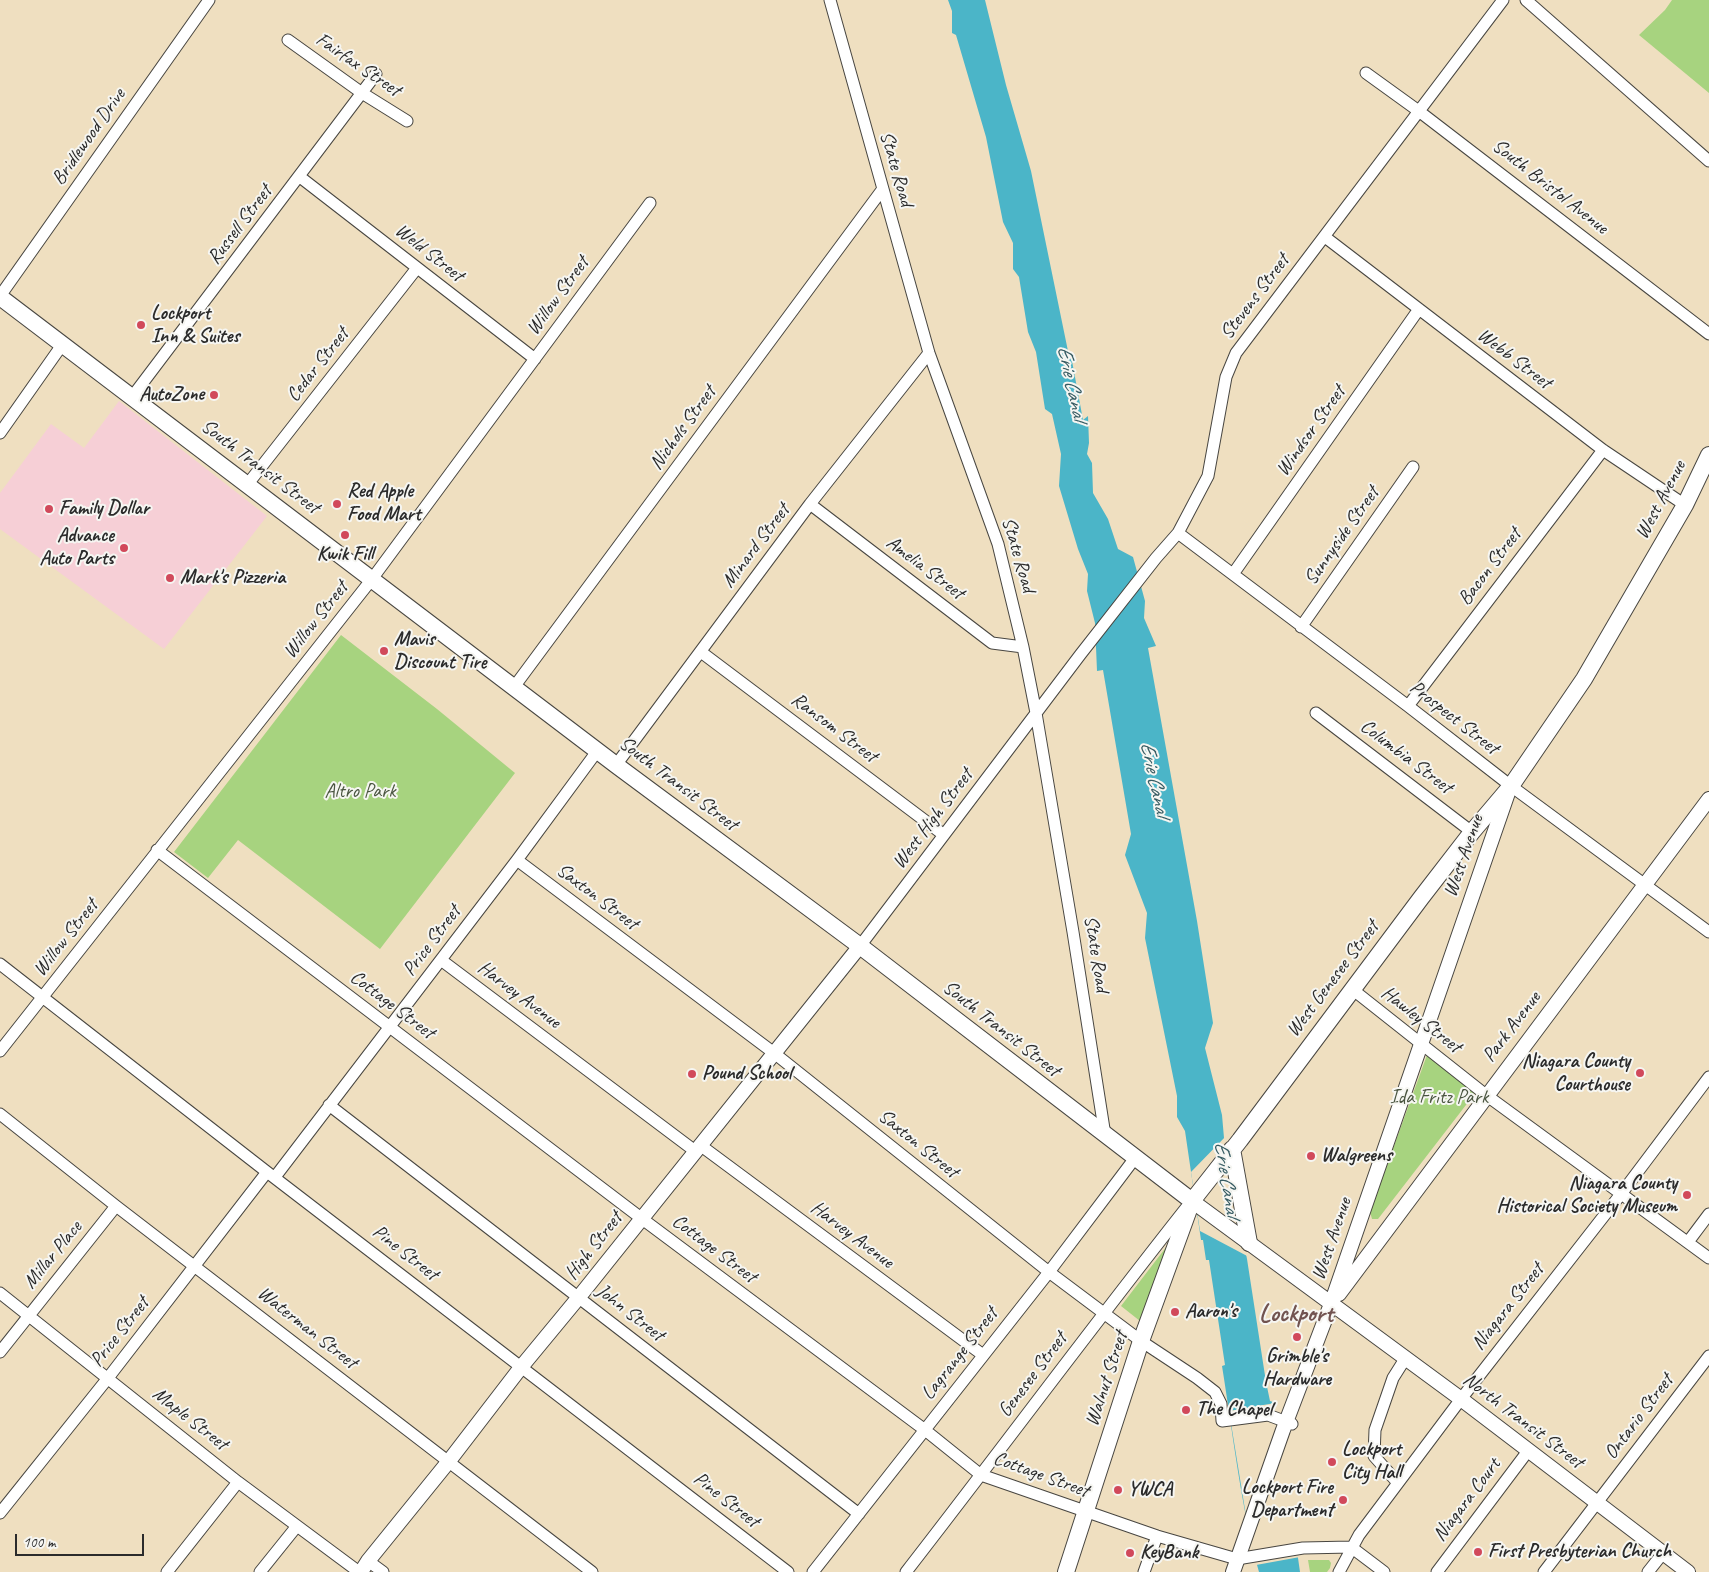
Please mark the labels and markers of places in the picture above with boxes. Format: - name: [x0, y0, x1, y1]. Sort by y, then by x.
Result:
- place label: Lockport Inn & Suites: [151, 302, 239, 349]
- marker: Lockport Inn & Suites: [135, 319, 147, 331]
- place label: AutoZone: [139, 383, 204, 407]
- marker: AutoZone: [208, 389, 220, 401]
- place label: Red Apple Food Mart: [347, 480, 421, 527]
- place label: Family Dollar: [59, 497, 149, 521]
- marker: Red Apple Food Mart: [331, 498, 343, 510]
- marker: Family Dollar: [43, 503, 55, 515]
- place label: Advance Auto Parts: [40, 524, 114, 571]
- marker: Kwik Fill: [339, 529, 351, 541]
- marker: Advance Auto Parts: [118, 542, 130, 554]
- place label: Kwik Fill: [317, 543, 373, 567]
- place label: Mark's Pizzeria: [180, 566, 285, 590]
- marker: Mark's Pizzeria: [164, 572, 176, 584]
- place label: Mavis Discount Tire: [394, 628, 486, 675]
- marker: Mavis Discount Tire: [378, 645, 390, 657]
- place label: Niagara County Courthouse: [1522, 1050, 1630, 1097]
- place label: Pound School: [702, 1062, 792, 1086]
- marker: Niagara County Courthouse: [1634, 1067, 1646, 1079]
- marker: Pound School: [686, 1068, 698, 1080]
- place label: Walgreens: [1321, 1144, 1392, 1168]
- marker: Walgreens: [1305, 1150, 1317, 1162]
- place label: Niagara County Historical Society Museum: [1497, 1172, 1677, 1219]
- marker: Niagara County Historical Society Museum: [1681, 1189, 1693, 1201]
- place label: Aaron's: [1185, 1300, 1237, 1324]
- marker: Aaron's: [1169, 1306, 1181, 1318]
- marker: Grimble's Hardware: [1291, 1331, 1303, 1343]
- place label: Grimble's Hardware: [1263, 1345, 1331, 1392]
- place label: The Chapel: [1196, 1398, 1272, 1422]
- marker: The Chapel: [1180, 1404, 1192, 1416]
- place label: Lockport City Hall: [1342, 1438, 1401, 1485]
- marker: Lockport City Hall: [1326, 1456, 1338, 1468]
- place label: Lockport Fire Department: [1242, 1476, 1333, 1523]
- place label: YWCA: [1128, 1478, 1172, 1502]
- marker: YWCA: [1112, 1484, 1124, 1496]
- marker: Lockport Fire Department: [1337, 1494, 1349, 1506]
- place label: First Presbyterian Church: [1488, 1540, 1671, 1564]
- place label: KeyBank: [1140, 1541, 1198, 1565]
- marker: First Presbyterian Church: [1472, 1546, 1484, 1558]
- marker: KeyBank: [1124, 1547, 1136, 1559]

